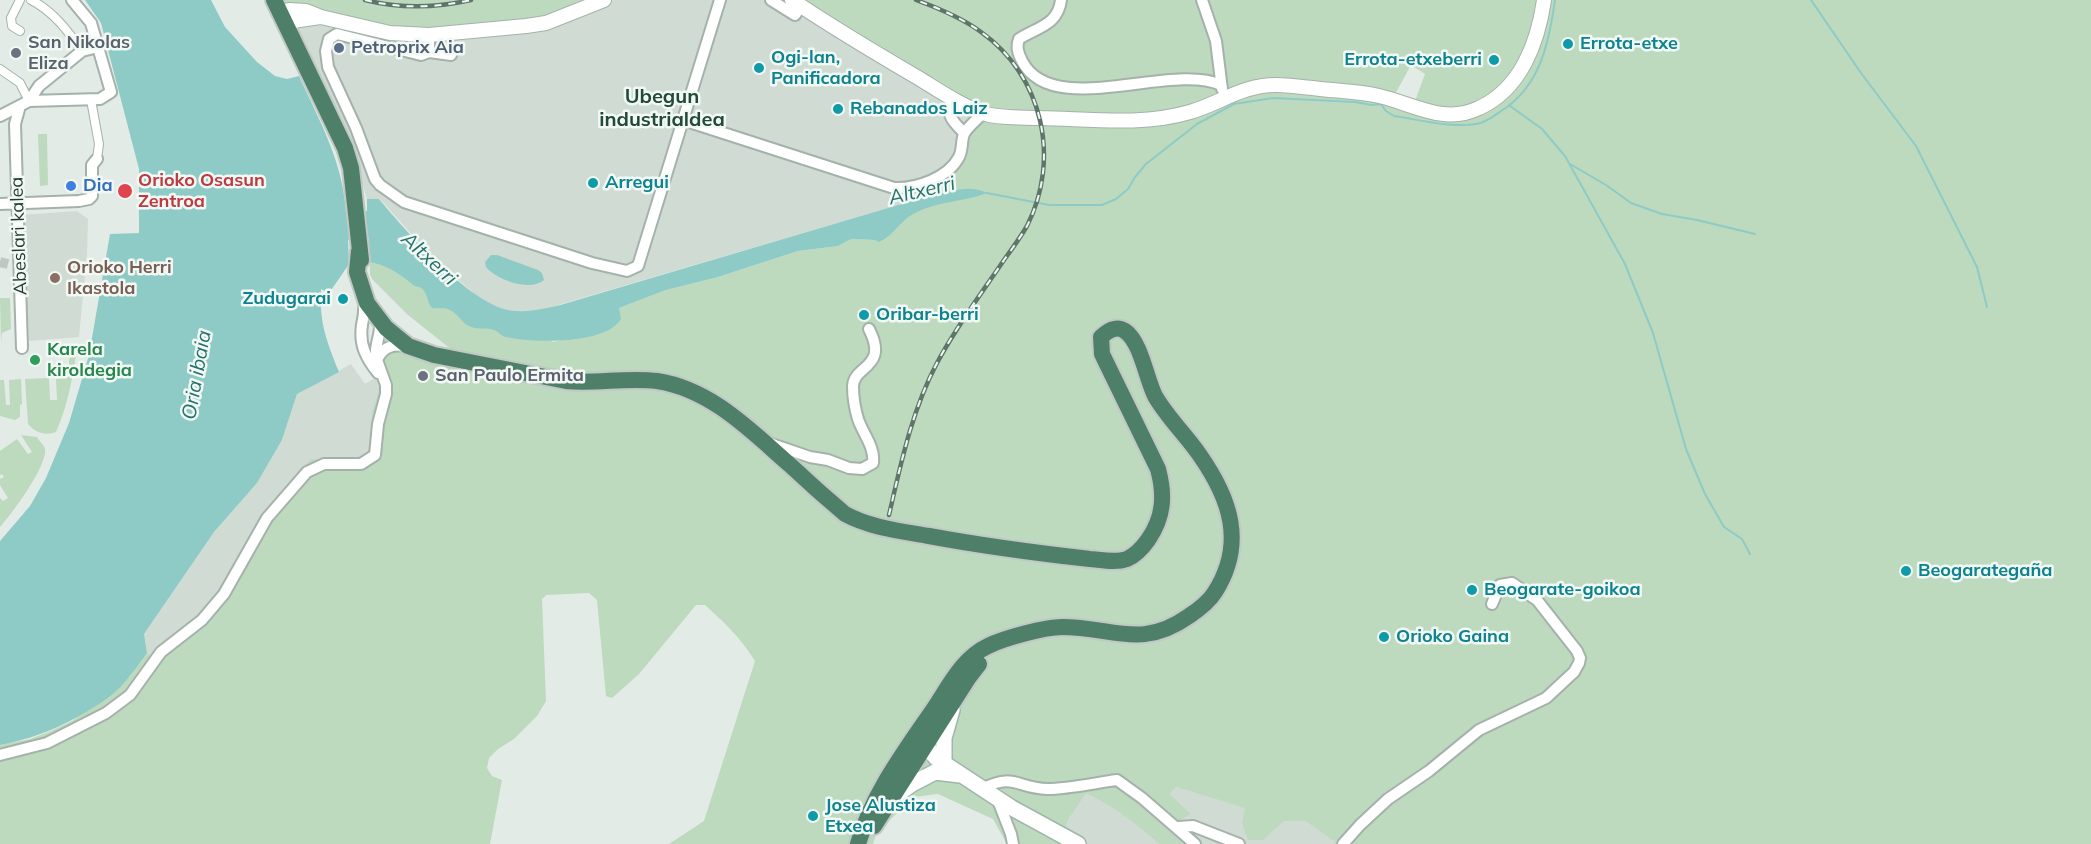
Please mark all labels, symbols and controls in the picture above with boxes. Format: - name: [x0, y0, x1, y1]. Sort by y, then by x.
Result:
- place label: San Nikolas Eliza: [28, 32, 130, 74]
- place label: Errota-etxe: [1580, 33, 1678, 55]
- place label: Petroprix Aia: [351, 37, 464, 59]
- marker: Errota-etxe: [1561, 37, 1575, 51]
- marker: Petroprix Aia: [332, 41, 346, 55]
- marker: San Nikolas Eliza: [9, 46, 23, 60]
- place label: Ogi-lan, Panificadora: [771, 47, 881, 90]
- place label: Errota-etxeberri: [1344, 49, 1482, 71]
- marker: Errota-etxeberri: [1487, 53, 1501, 67]
- marker: Ogi-lan, Panificadora: [752, 61, 766, 75]
- district label: Ubegun industrialdea: [599, 85, 725, 132]
- place label: Rebanados Laiz: [850, 98, 988, 120]
- marker: Rebanados Laiz: [831, 102, 845, 116]
- place label: Orioko Osasun Zentroa: [138, 170, 265, 213]
- place label: Arregui: [605, 172, 669, 194]
- water label: Altxerri: [887, 172, 957, 210]
- place label: Dia: [83, 175, 113, 197]
- marker: Arregui: [586, 176, 600, 190]
- street label: Abeslari kalea: [6, 177, 32, 295]
- marker: Dia: [64, 179, 78, 193]
- marker: Orioko Osasun Zentroa: [116, 182, 134, 200]
- water label: Altxerri: [396, 227, 462, 291]
- place label: Orioko Herri Ikastola: [67, 257, 172, 300]
- marker: Orioko Herri Ikastola: [48, 271, 62, 285]
- place label: Zudugarai: [242, 288, 331, 310]
- marker: Zudugarai: [336, 292, 350, 306]
- place label: Oribar-berri: [876, 304, 979, 326]
- marker: Oribar-berri: [857, 308, 871, 322]
- water label: Oria ibaia: [177, 329, 217, 421]
- place label: Karela kiroldegia: [47, 339, 132, 382]
- marker: Karela kiroldegia: [28, 353, 42, 367]
- place label: San Paulo Ermita: [435, 365, 584, 387]
- marker: San Paulo Ermita: [416, 369, 430, 383]
- place label: Beogarategaña: [1918, 560, 2052, 582]
- marker: Beogarategaña: [1899, 564, 1913, 578]
- place label: Beogarate-goikoa: [1484, 579, 1641, 601]
- marker: Beogarate-goikoa: [1465, 583, 1479, 597]
- place label: Orioko Gaina: [1396, 626, 1509, 648]
- marker: Orioko Gaina: [1377, 630, 1391, 644]
- place label: Jose Alustiza Etxea: [825, 795, 936, 838]
- marker: Jose Alustiza Etxea: [806, 809, 820, 823]

